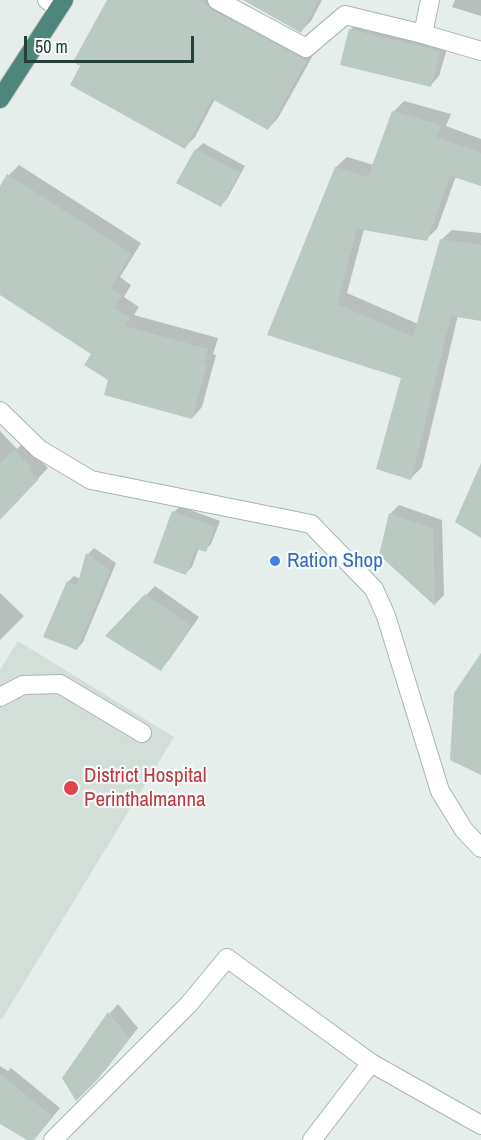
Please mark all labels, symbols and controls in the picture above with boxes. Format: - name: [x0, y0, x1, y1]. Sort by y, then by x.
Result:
- scale bar: [27, 24, 196, 62]
- text: 50 m: [35, 34, 68, 59]
- place label: Ration Shop: [287, 548, 383, 574]
- marker: Ration Shop: [268, 554, 282, 568]
- place label: District Hospital Perinthalmanna: [84, 763, 206, 813]
- marker: District Hospital Perinthalmanna: [62, 779, 80, 797]

